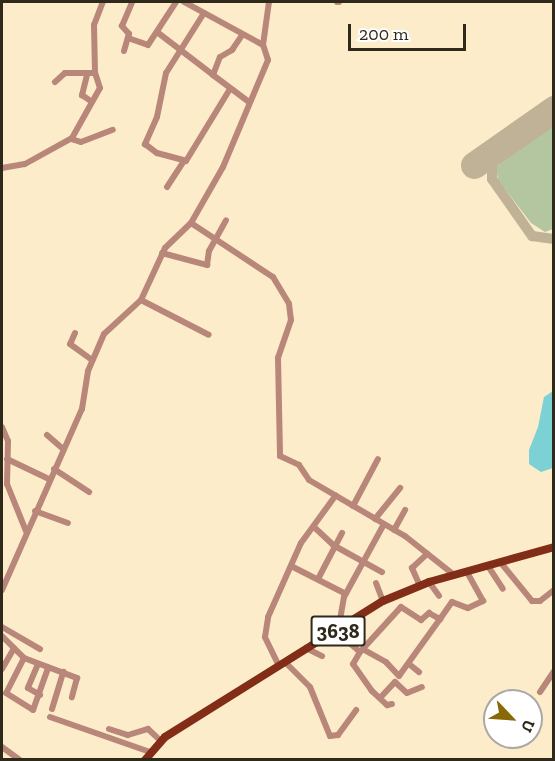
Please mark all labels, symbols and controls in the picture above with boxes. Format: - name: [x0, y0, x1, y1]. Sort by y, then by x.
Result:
- scale bar: [351, 12, 470, 50]
- text: 200 m: [359, 23, 409, 45]
- road number: 3638: [310, 614, 366, 648]
- north arrow: [483, 689, 543, 749]
- text: U: [517, 717, 539, 735]

